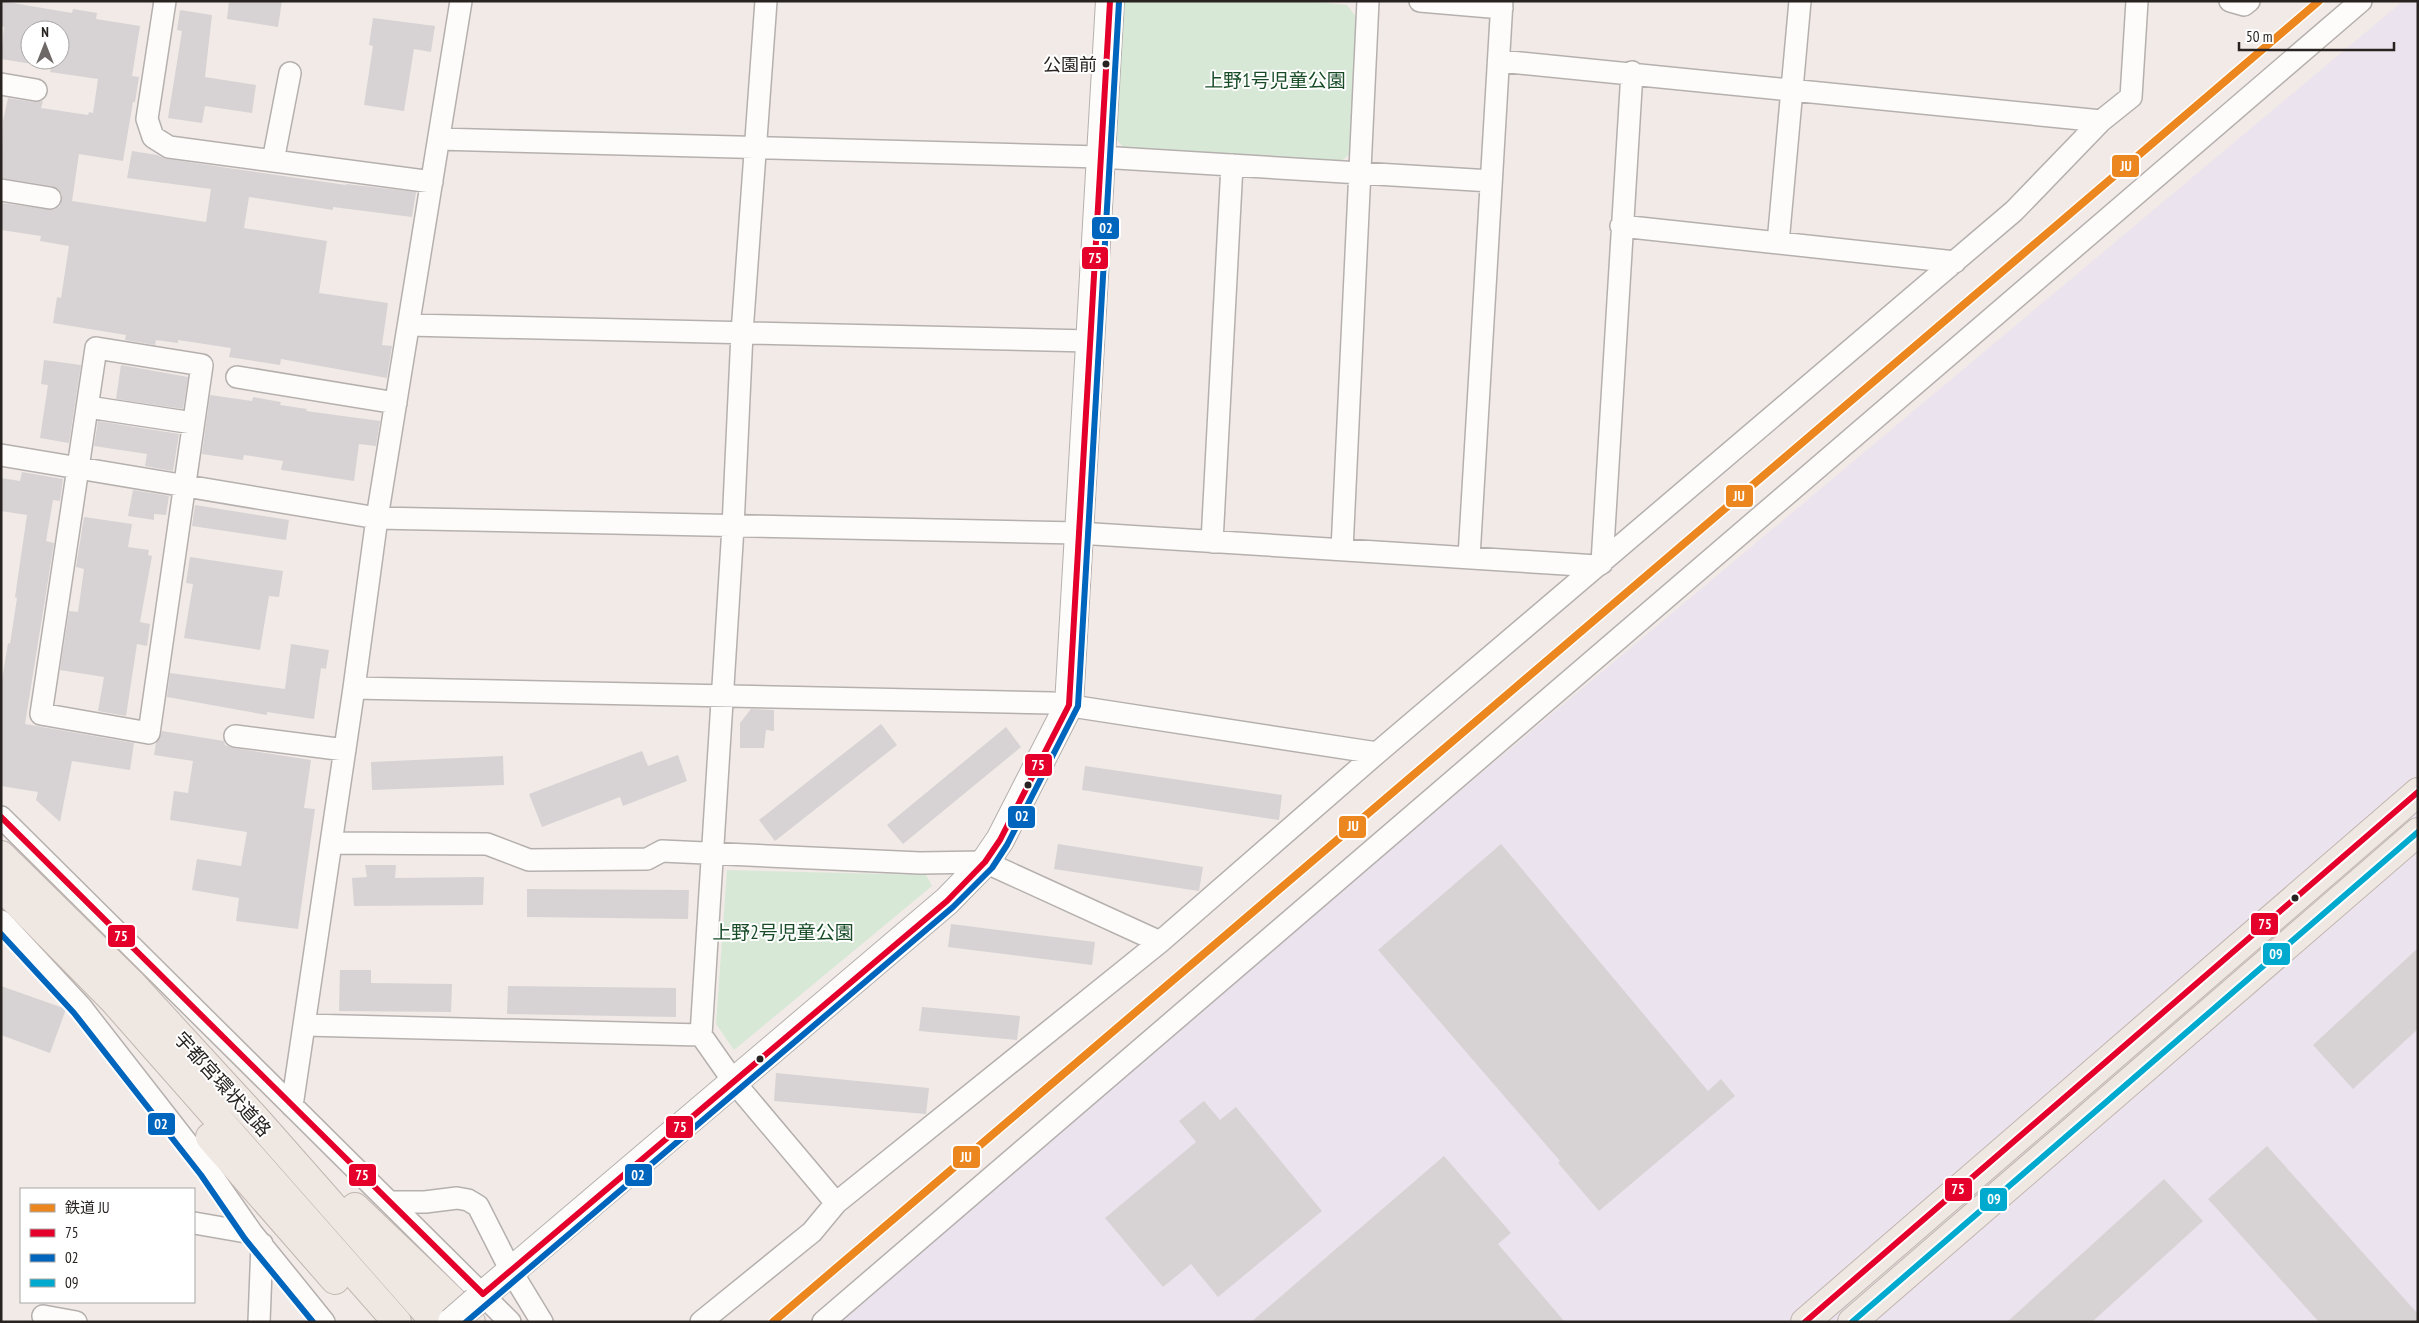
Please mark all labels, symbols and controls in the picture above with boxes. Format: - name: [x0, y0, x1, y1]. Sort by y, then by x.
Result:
- north arrow: [20, 20, 70, 70]
- scale bar: [2239, 20, 2394, 52]
- text: N: [41, 23, 49, 41]
- text: 50 m: [2246, 27, 2272, 46]
- place label: 公園前: [1043, 53, 1097, 76]
- marker: 公園前: [1101, 59, 1111, 69]
- park label: 上野1号児童公園: [1204, 68, 1346, 92]
- line badge: JU: [2111, 154, 2140, 178]
- text: JU: [2119, 157, 2132, 175]
- line badge: 02: [1091, 216, 1120, 240]
- text: 02: [1099, 219, 1113, 237]
- line badge: 75: [1081, 246, 1109, 270]
- text: 75: [1088, 249, 1102, 267]
- line badge: JU: [1725, 484, 1754, 508]
- text: JU: [1732, 487, 1745, 505]
- line badge: 75: [1024, 753, 1053, 777]
- text: 75: [1031, 756, 1045, 774]
- unlabelled marker: [1023, 780, 1033, 790]
- line badge: 02: [1007, 805, 1036, 829]
- text: 02: [1015, 807, 1029, 825]
- line badge: JU: [1338, 815, 1367, 839]
- text: JU: [1346, 817, 1359, 835]
- unlabelled marker: [2290, 893, 2300, 903]
- line badge: 75: [2250, 912, 2279, 936]
- text: 75: [2258, 915, 2272, 933]
- park label: 上野2号児童公園: [712, 920, 854, 944]
- line badge: 75: [107, 924, 136, 948]
- text: 75: [114, 927, 128, 945]
- line badge: 09: [2262, 942, 2291, 966]
- text: 09: [2269, 945, 2283, 963]
- street label: 宇都宮環状道路: [170, 1027, 276, 1141]
- unlabelled marker: [755, 1054, 765, 1064]
- line badge: 02: [147, 1112, 176, 1136]
- text: 02: [154, 1115, 168, 1133]
- line badge: 75: [665, 1115, 694, 1139]
- text: 75: [673, 1118, 687, 1136]
- line badge: JU: [952, 1145, 981, 1169]
- text: JU: [959, 1148, 972, 1166]
- line badge: 75: [348, 1163, 377, 1187]
- line badge: 02: [624, 1163, 653, 1187]
- text: 75: [355, 1166, 369, 1184]
- text: 02: [631, 1166, 645, 1184]
- line badge: 75: [1944, 1177, 1973, 1202]
- text: 75: [1951, 1180, 1965, 1198]
- line badge: 09: [1979, 1187, 2008, 1212]
- legend: [20, 1188, 195, 1303]
- text: 09: [1987, 1190, 2001, 1208]
- text: 鉄道 JU: [65, 1198, 110, 1217]
- text: 75: [65, 1223, 79, 1242]
- text: 02: [65, 1248, 79, 1267]
- text: 09: [65, 1273, 79, 1292]

